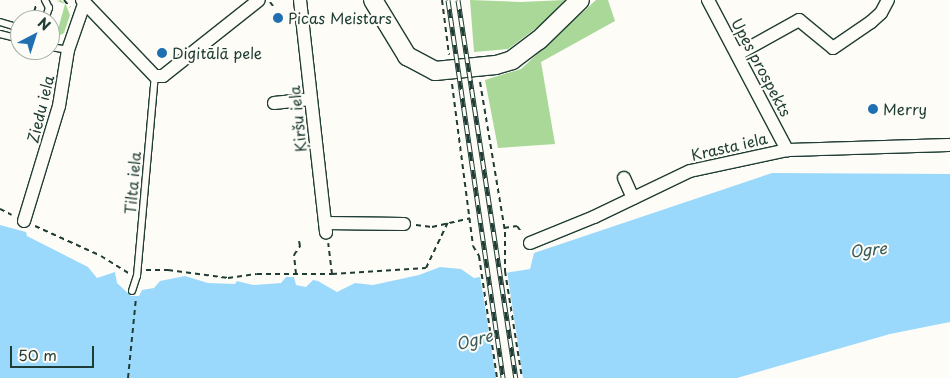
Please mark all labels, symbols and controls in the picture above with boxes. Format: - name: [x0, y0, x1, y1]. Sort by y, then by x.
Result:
- place label: Picas Meistars: [288, 9, 391, 27]
- north arrow: [10, 10, 60, 60]
- text: N: [33, 12, 55, 36]
- marker: Picas Meistars: [272, 12, 284, 24]
- street label: Upes prospekts: [728, 15, 796, 119]
- place label: Digitālā pele: [172, 44, 263, 62]
- marker: Digitālā pele: [156, 47, 168, 59]
- street label: Ziedu iela: [23, 73, 57, 145]
- street label: Ķiršu iela: [285, 85, 309, 153]
- place label: Merry: [883, 100, 927, 118]
- marker: Merry: [867, 103, 879, 115]
- street label: Krasta iela: [688, 128, 770, 164]
- street label: Tilta iela: [120, 150, 144, 216]
- water label: Ogre: [848, 238, 888, 260]
- water label: Ogre: [453, 325, 495, 353]
- scale bar: [12, 336, 96, 368]
- text: 50 m: [18, 343, 57, 366]

